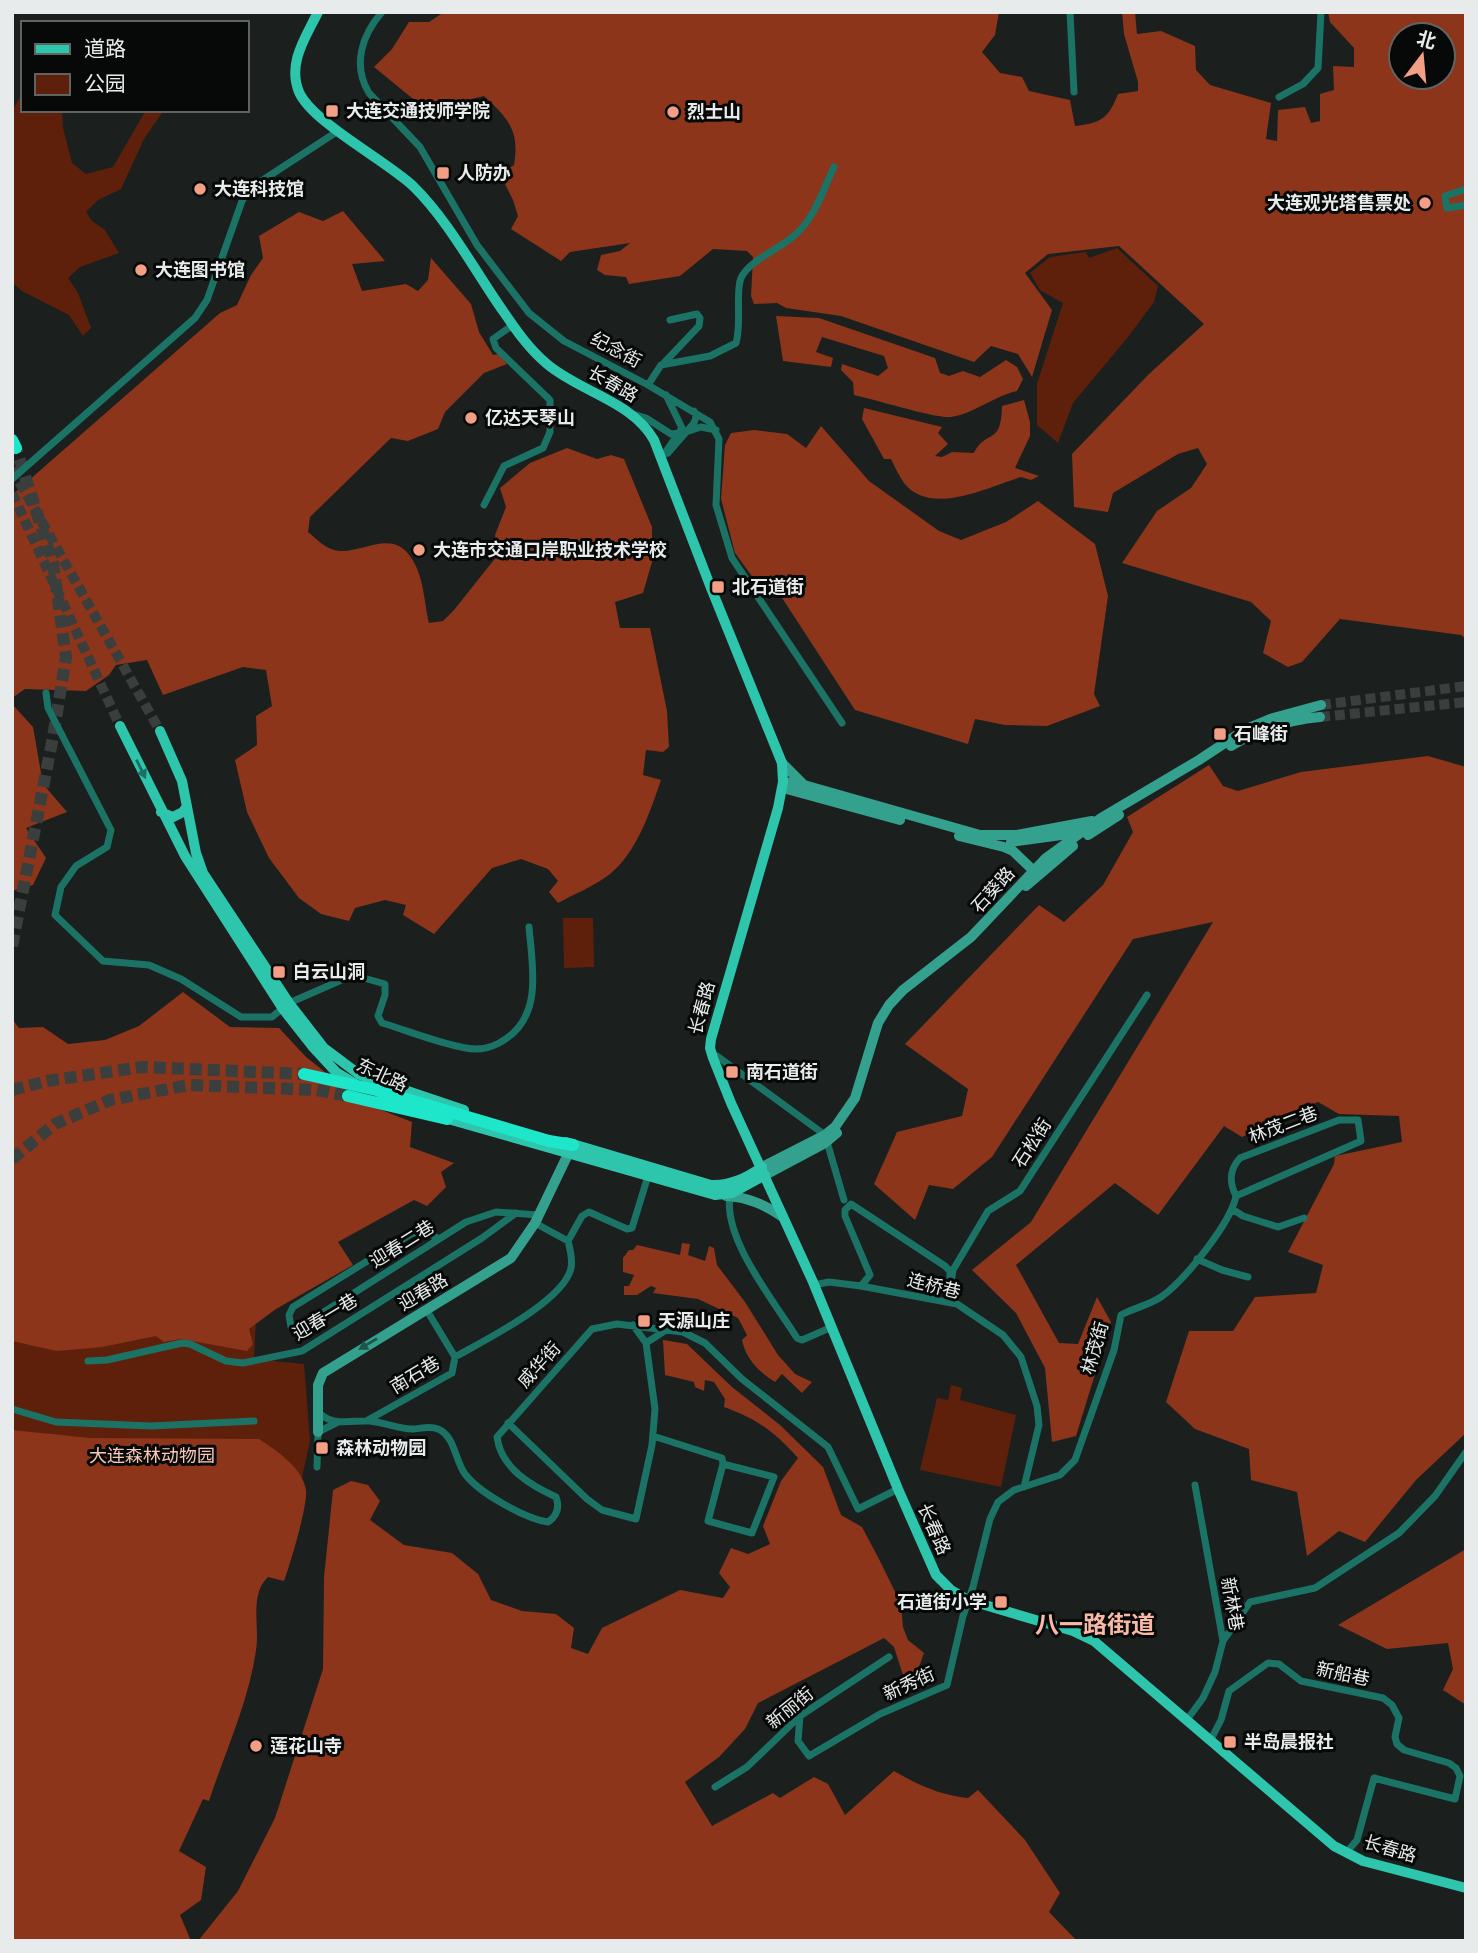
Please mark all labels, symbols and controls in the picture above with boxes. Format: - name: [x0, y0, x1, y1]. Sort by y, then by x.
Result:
- legend: [21, 21, 248, 112]
- north arrow: [1387, 21, 1457, 91]
- text: 北: [1415, 27, 1439, 53]
- text: 道路: [84, 37, 126, 60]
- text: 公园: [84, 72, 126, 95]
- place label: 大连交通技师学院: [346, 101, 490, 121]
- place label: 烈士山: [687, 102, 741, 122]
- marker: 大连交通技师学院: [324, 103, 340, 119]
- marker: 烈士山: [665, 104, 681, 120]
- place label: 人防办: [457, 163, 511, 183]
- marker: 人防办: [435, 165, 451, 181]
- place label: 大连科技馆: [214, 179, 304, 199]
- marker: 大连科技馆: [192, 181, 208, 197]
- place label: 大连观光塔售票处: [1267, 193, 1411, 213]
- marker: 大连观光塔售票处: [1417, 195, 1433, 211]
- place label: 大连图书馆: [155, 260, 245, 280]
- marker: 大连图书馆: [133, 262, 149, 278]
- street label: 纪念街: [587, 328, 645, 372]
- street label: 长春路: [585, 362, 641, 406]
- place label: 亿达天琴山: [485, 408, 575, 428]
- marker: 亿达天琴山: [463, 410, 479, 426]
- place label: 大连市交通口岸职业技术学校: [433, 540, 667, 560]
- marker: 大连市交通口岸职业技术学校: [411, 542, 427, 558]
- place label: 北石道街: [732, 577, 804, 597]
- marker: 北石道街: [710, 579, 726, 595]
- place label: 石峰街: [1234, 724, 1288, 744]
- marker: 石峰街: [1212, 726, 1228, 742]
- one-way arrow: [135, 759, 146, 779]
- street label: 石葵路: [968, 863, 1018, 917]
- place label: 白云山洞: [293, 962, 365, 982]
- marker: 白云山洞: [271, 964, 287, 980]
- street label: 长春路: [685, 979, 719, 1037]
- street label: 东北路: [353, 1055, 411, 1095]
- place label: 南石道街: [746, 1062, 818, 1082]
- marker: 南石道街: [724, 1064, 740, 1080]
- street label: 林茂二巷: [1246, 1103, 1320, 1147]
- street label: 石松街: [1009, 1115, 1055, 1171]
- street label: 迎春二巷: [366, 1216, 438, 1272]
- street label: 迎春路: [395, 1270, 451, 1314]
- street label: 连桥巷: [905, 1270, 963, 1302]
- street label: 迎春一巷: [289, 1290, 361, 1344]
- place label: 天源山庄: [658, 1311, 730, 1331]
- marker: 天源山庄: [636, 1313, 652, 1329]
- street label: 林茂街: [1078, 1319, 1112, 1377]
- one-way arrow: [358, 1338, 377, 1351]
- street label: 威华街: [514, 1338, 564, 1392]
- street label: 南石巷: [387, 1353, 443, 1397]
- place label: 森林动物园: [336, 1438, 426, 1458]
- marker: 森林动物园: [314, 1440, 330, 1456]
- park label: 大连森林动物园: [89, 1446, 215, 1466]
- street label: 长春路: [914, 1500, 954, 1558]
- street label: 新林巷: [1217, 1576, 1247, 1632]
- place label: 石道街小学: [897, 1592, 987, 1612]
- marker: 石道街小学: [993, 1594, 1009, 1610]
- district label: 八一路街道: [1035, 1611, 1155, 1638]
- street label: 新船巷: [1315, 1659, 1371, 1689]
- street label: 新秀街: [880, 1664, 938, 1704]
- street label: 新丽街: [763, 1683, 817, 1733]
- place label: 半岛晨报社: [1244, 1732, 1334, 1752]
- marker: 半岛晨报社: [1222, 1734, 1238, 1750]
- place label: 莲花山寺: [270, 1736, 342, 1756]
- marker: 莲花山寺: [248, 1738, 264, 1754]
- street label: 长春路: [1361, 1832, 1419, 1866]

